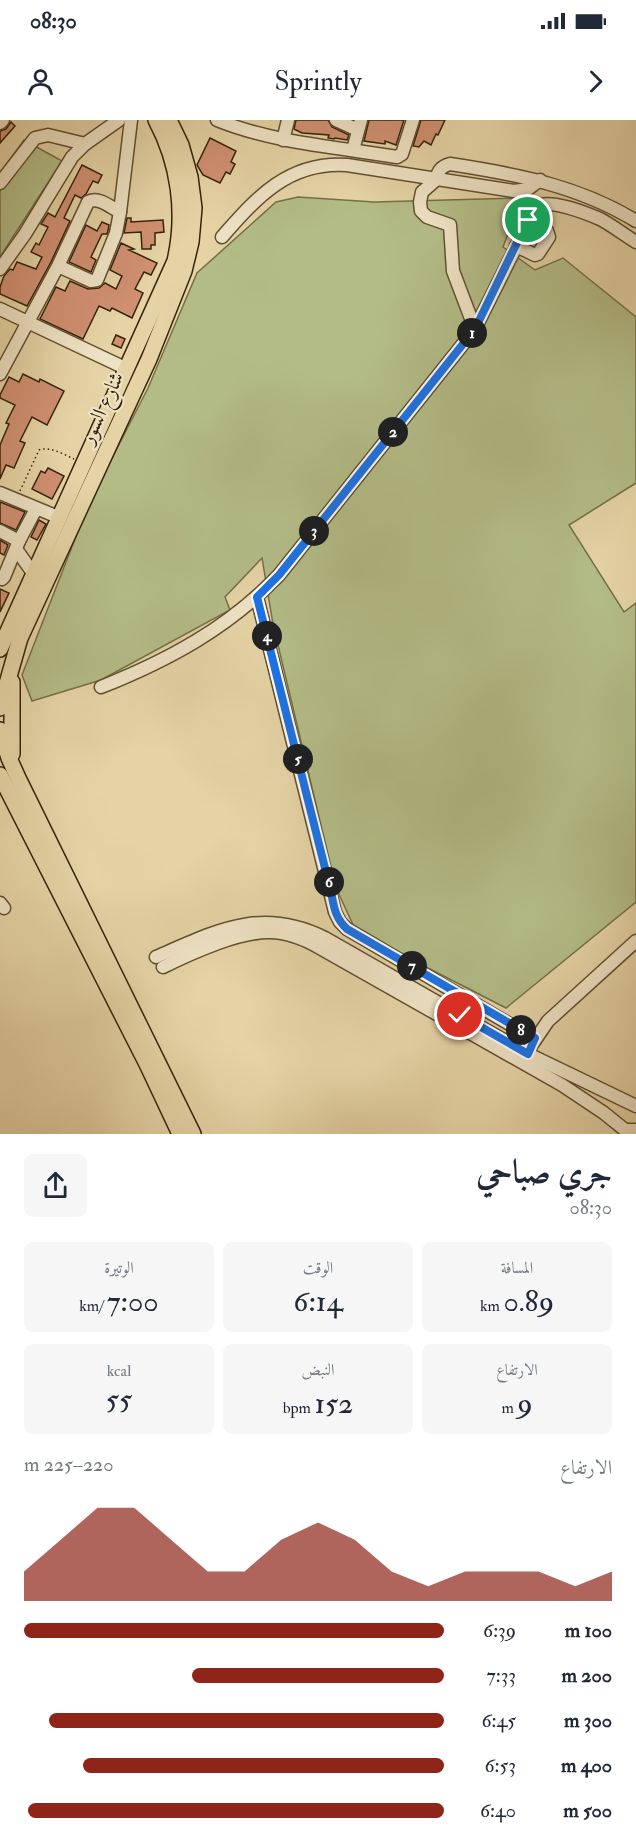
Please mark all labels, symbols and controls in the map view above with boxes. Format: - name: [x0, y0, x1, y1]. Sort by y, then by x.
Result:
- text: 08:30: [30, 7, 77, 35]
- icon: person: [24, 65, 57, 98]
- text: Sprintly: [274, 65, 362, 98]
- icon: forward: [579, 65, 612, 98]
- pin: [502, 194, 553, 245]
- icon: arrive: [511, 203, 544, 236]
- pin: 1: [457, 318, 487, 348]
- text: 1: [469, 323, 475, 343]
- street label: شارع السور: [73, 368, 134, 452]
- pin: 2: [378, 417, 408, 447]
- text: 2: [389, 422, 397, 442]
- pin: 3: [299, 516, 329, 546]
- text: 3: [311, 521, 317, 541]
- pin: 4: [252, 621, 282, 651]
- text: 4: [263, 626, 271, 646]
- pin: 5: [283, 744, 313, 774]
- text: 5: [294, 749, 302, 769]
- pin: 6: [314, 867, 344, 897]
- text: 6: [325, 872, 333, 892]
- pin: 7: [397, 951, 427, 981]
- text: 7: [408, 956, 416, 976]
- pin: [434, 989, 485, 1040]
- icon: check: [443, 998, 476, 1031]
- pin: 8: [506, 1015, 536, 1045]
- text: 8: [517, 1020, 525, 1040]
- text: جري صباحي: [476, 1152, 612, 1193]
- button: share: [24, 1154, 87, 1217]
- text: 08:30: [569, 1195, 612, 1220]
- text: الوتيرة: [104, 1258, 134, 1278]
- text: الوقت: [303, 1258, 333, 1278]
- text: المسافة: [501, 1258, 533, 1278]
- text: 7:00: [107, 1283, 159, 1320]
- text: 6:14: [293, 1283, 343, 1320]
- text: 0.89: [503, 1283, 554, 1320]
- text: /km: [79, 1296, 107, 1316]
- text: km: [480, 1296, 503, 1316]
- text: النبض: [302, 1360, 334, 1380]
- text: الارتفاع: [496, 1360, 538, 1380]
- text: kcal: [107, 1361, 131, 1381]
- text: 55: [106, 1381, 132, 1418]
- text: 152: [314, 1385, 353, 1422]
- text: 9: [517, 1385, 533, 1422]
- text: bpm: [283, 1398, 314, 1418]
- text: m: [501, 1398, 517, 1418]
- text: 220–225 m: [24, 1452, 113, 1477]
- text: الارتفاع: [560, 1455, 612, 1480]
- text: 6:39: [483, 1618, 516, 1643]
- text: 100 m: [565, 1618, 612, 1643]
- text: 7:33: [487, 1663, 516, 1688]
- text: 200 m: [562, 1663, 612, 1688]
- text: 6:45: [481, 1708, 516, 1733]
- text: 300 m: [564, 1708, 612, 1733]
- text: 6:53: [485, 1753, 516, 1778]
- text: 400 m: [561, 1753, 612, 1778]
- text: 6:40: [480, 1798, 516, 1823]
- text: 500 m: [563, 1798, 612, 1823]

